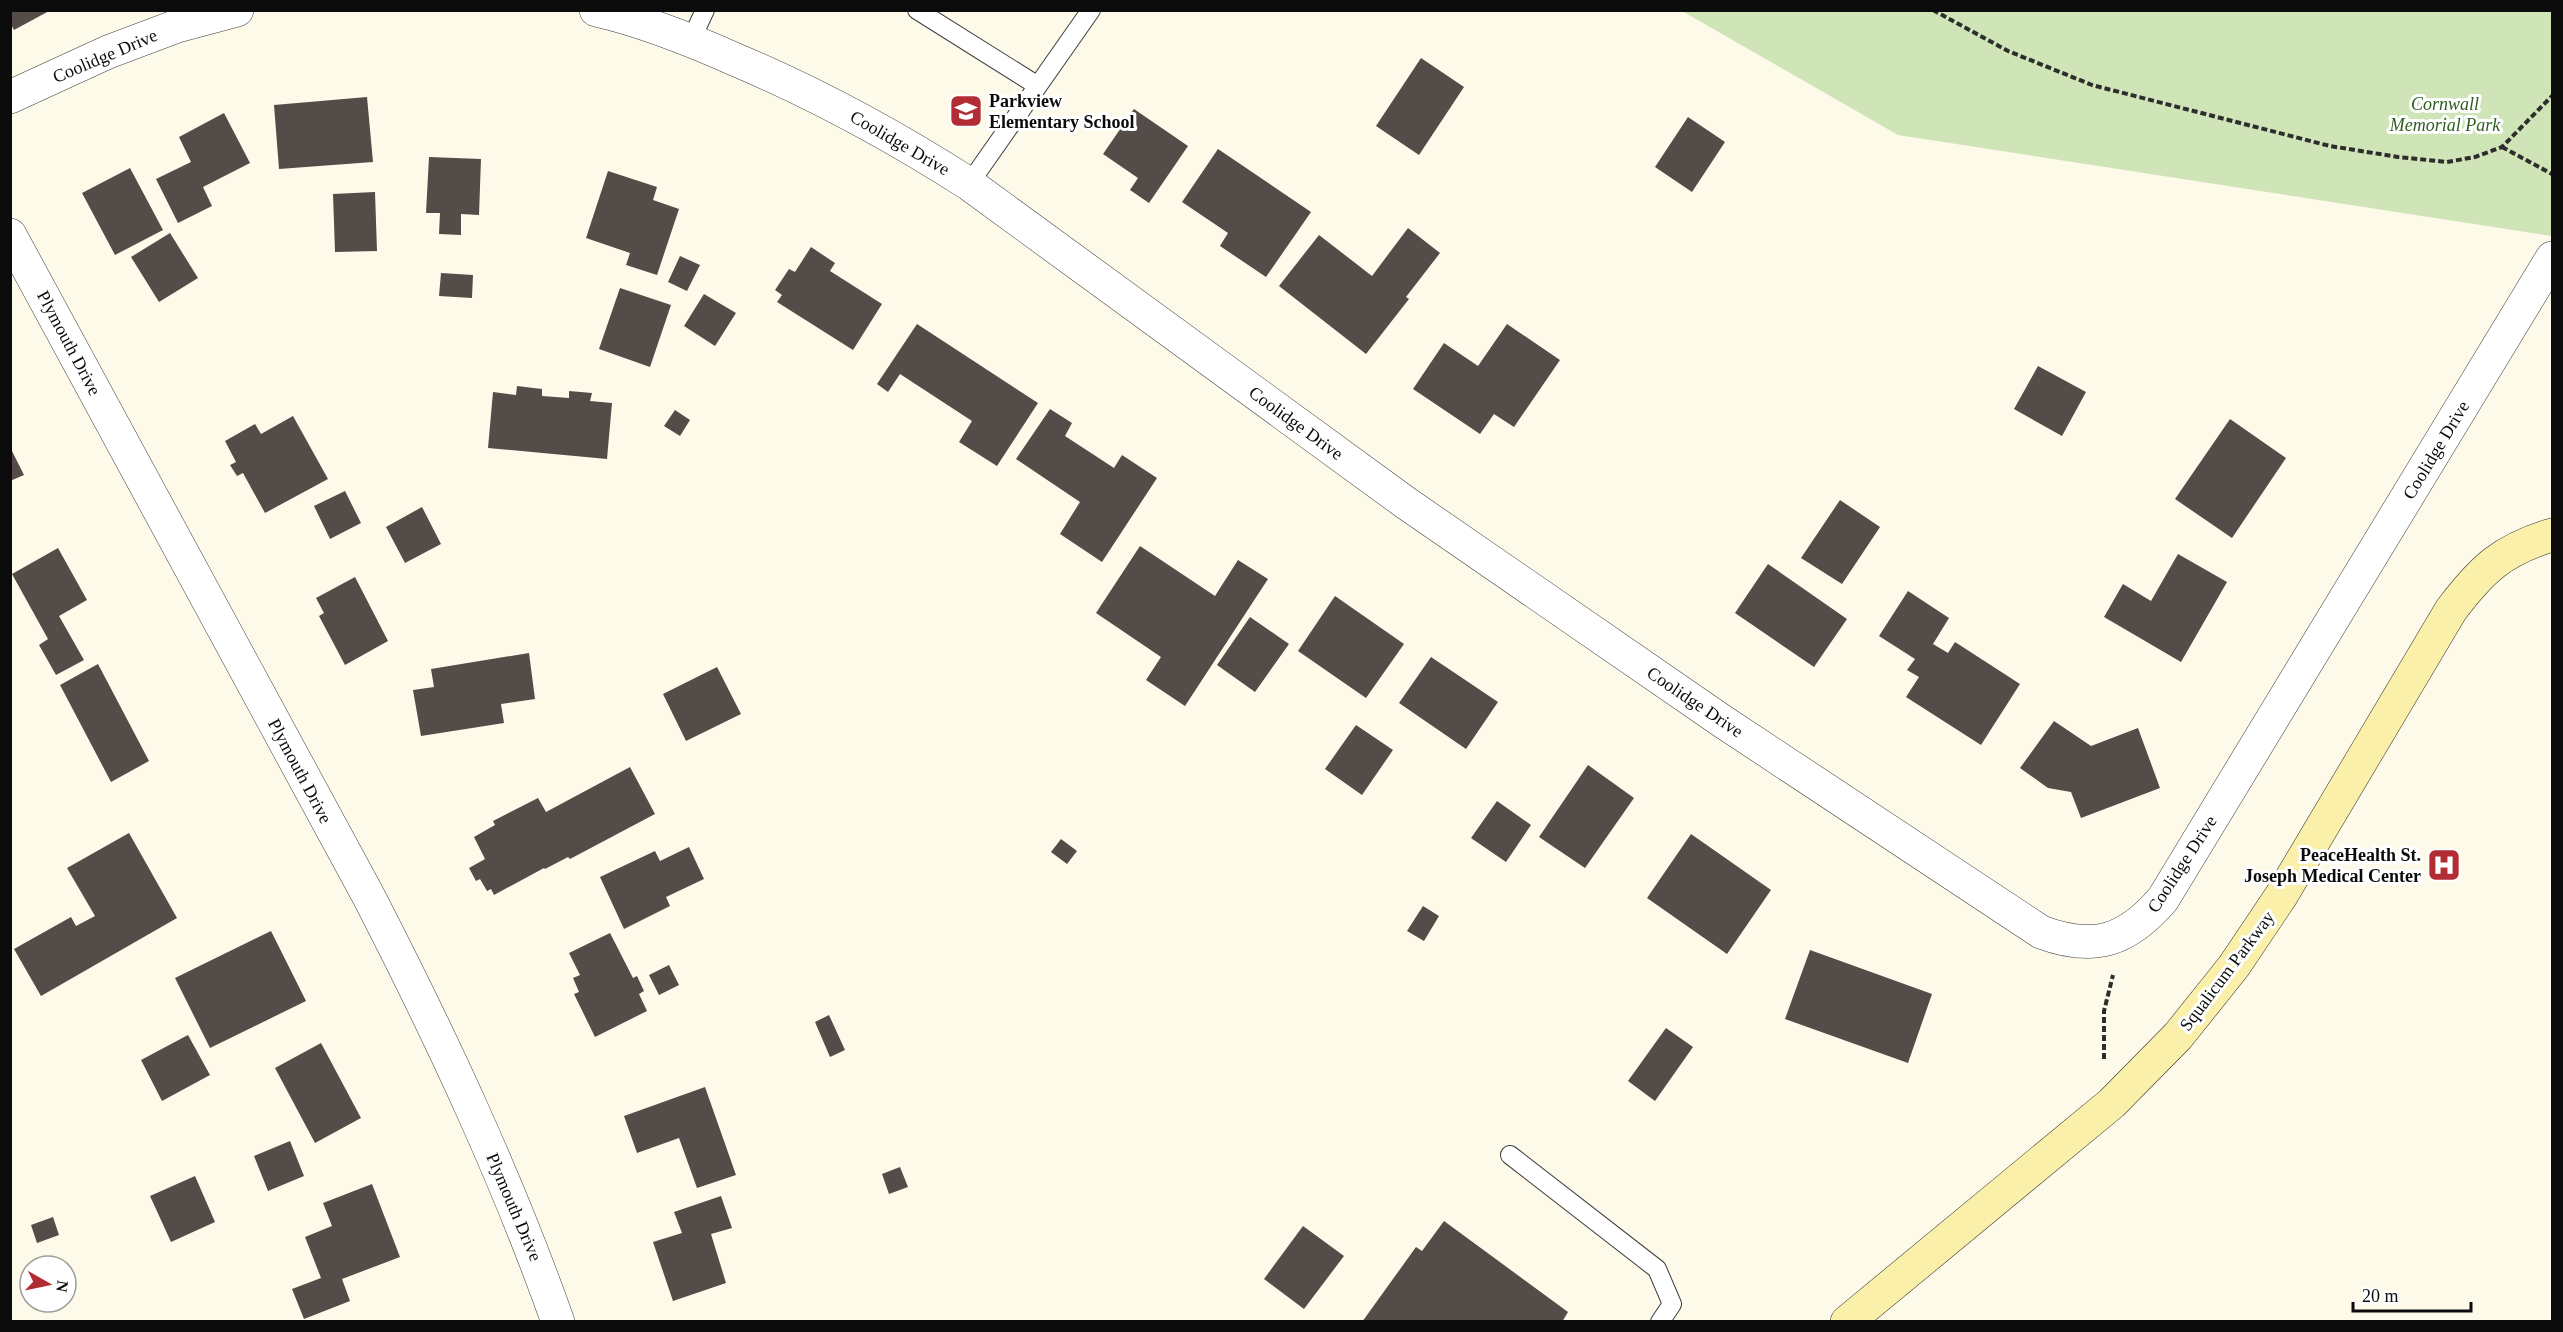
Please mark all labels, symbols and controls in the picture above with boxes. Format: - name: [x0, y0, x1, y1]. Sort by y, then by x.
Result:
- street label: Coolidge Drive: [50, 25, 160, 87]
- place label: Parkview Elementary School: [989, 91, 1135, 132]
- school or university icon: Parkview Elementary School: [948, 93, 984, 129]
- park label: Cornwall Memorial Park: [2389, 94, 2501, 135]
- street label: Coolidge Drive: [847, 106, 953, 180]
- street label: Plymouth Drive: [33, 287, 105, 399]
- street label: Coolidge Drive: [1245, 382, 1347, 464]
- street label: Coolidge Drive: [2399, 397, 2473, 503]
- street label: Coolidge Drive: [1643, 663, 1747, 741]
- street label: Plymouth Drive: [264, 715, 336, 827]
- street label: Coolidge Drive: [2143, 812, 2221, 916]
- place label: PeaceHealth St. Joseph Medical Center: [2244, 845, 2421, 886]
- hospital icon: PeaceHealth St. Joseph Medical Center: [2426, 847, 2462, 883]
- street label: Squalicum Parkway: [2176, 907, 2278, 1035]
- street label: Plymouth Drive: [482, 1150, 546, 1264]
- north arrow: [18, 1254, 78, 1314]
- scale bar: [2353, 1275, 2472, 1313]
- text: N: [53, 1279, 72, 1294]
- text: 20 m: [2362, 1286, 2399, 1306]

